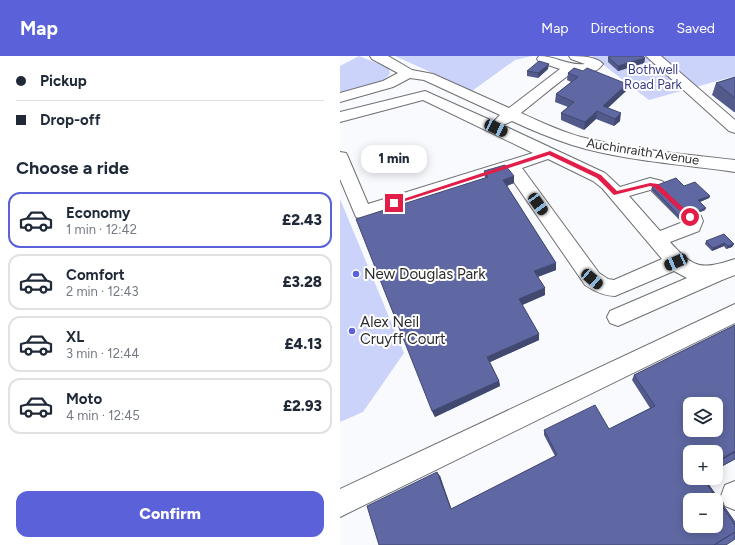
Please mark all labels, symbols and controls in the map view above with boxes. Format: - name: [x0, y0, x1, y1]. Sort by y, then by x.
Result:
- text: Map: [20, 17, 58, 40]
- text: Map: [541, 20, 569, 37]
- text: Directions: [591, 20, 654, 37]
- text: Saved: [676, 20, 715, 37]
- park label: Bothwell Road Park: [624, 62, 683, 92]
- text: Pickup: [40, 72, 87, 90]
- text: Drop-off: [40, 111, 101, 129]
- car: [483, 117, 509, 139]
- street label: Auchinraith Avenue: [585, 135, 700, 168]
- callout: 1 min: [361, 145, 427, 173]
- text: 1 min: [378, 151, 410, 166]
- text: Choose a ride: [16, 157, 129, 179]
- car: [526, 191, 550, 217]
- route end: [385, 194, 403, 212]
- icon: car: [18, 202, 54, 238]
- text: Economy: [66, 204, 131, 222]
- route start: [681, 208, 699, 226]
- text: £2.43: [282, 211, 322, 229]
- text: 1 min · 12:42: [66, 222, 137, 237]
- car: [663, 252, 689, 272]
- icon: car: [18, 264, 54, 300]
- place label: New Douglas Park: [364, 265, 486, 283]
- text: Comfort: [66, 266, 125, 284]
- car: [579, 267, 605, 291]
- marker: New Douglas Park: [351, 269, 361, 279]
- text: £3.28: [283, 273, 322, 291]
- text: 2 min · 12:43: [66, 284, 139, 299]
- place label: Alex Neil Cruyff Court: [360, 313, 446, 348]
- icon: car: [18, 326, 54, 362]
- marker: Alex Neil Cruyff Court: [347, 326, 357, 336]
- text: XL: [66, 328, 84, 346]
- text: £4.13: [285, 335, 322, 353]
- text: 3 min · 12:44: [66, 346, 139, 361]
- icon: car: [18, 388, 54, 424]
- text: Moto: [66, 390, 102, 408]
- text: £2.93: [283, 397, 322, 415]
- map controls: [683, 397, 723, 533]
- button: layers: [683, 397, 723, 437]
- text: 4 min · 12:45: [66, 408, 140, 423]
- button: +: [683, 445, 723, 485]
- button: Confirm: [16, 491, 324, 537]
- button: −: [683, 493, 723, 533]

